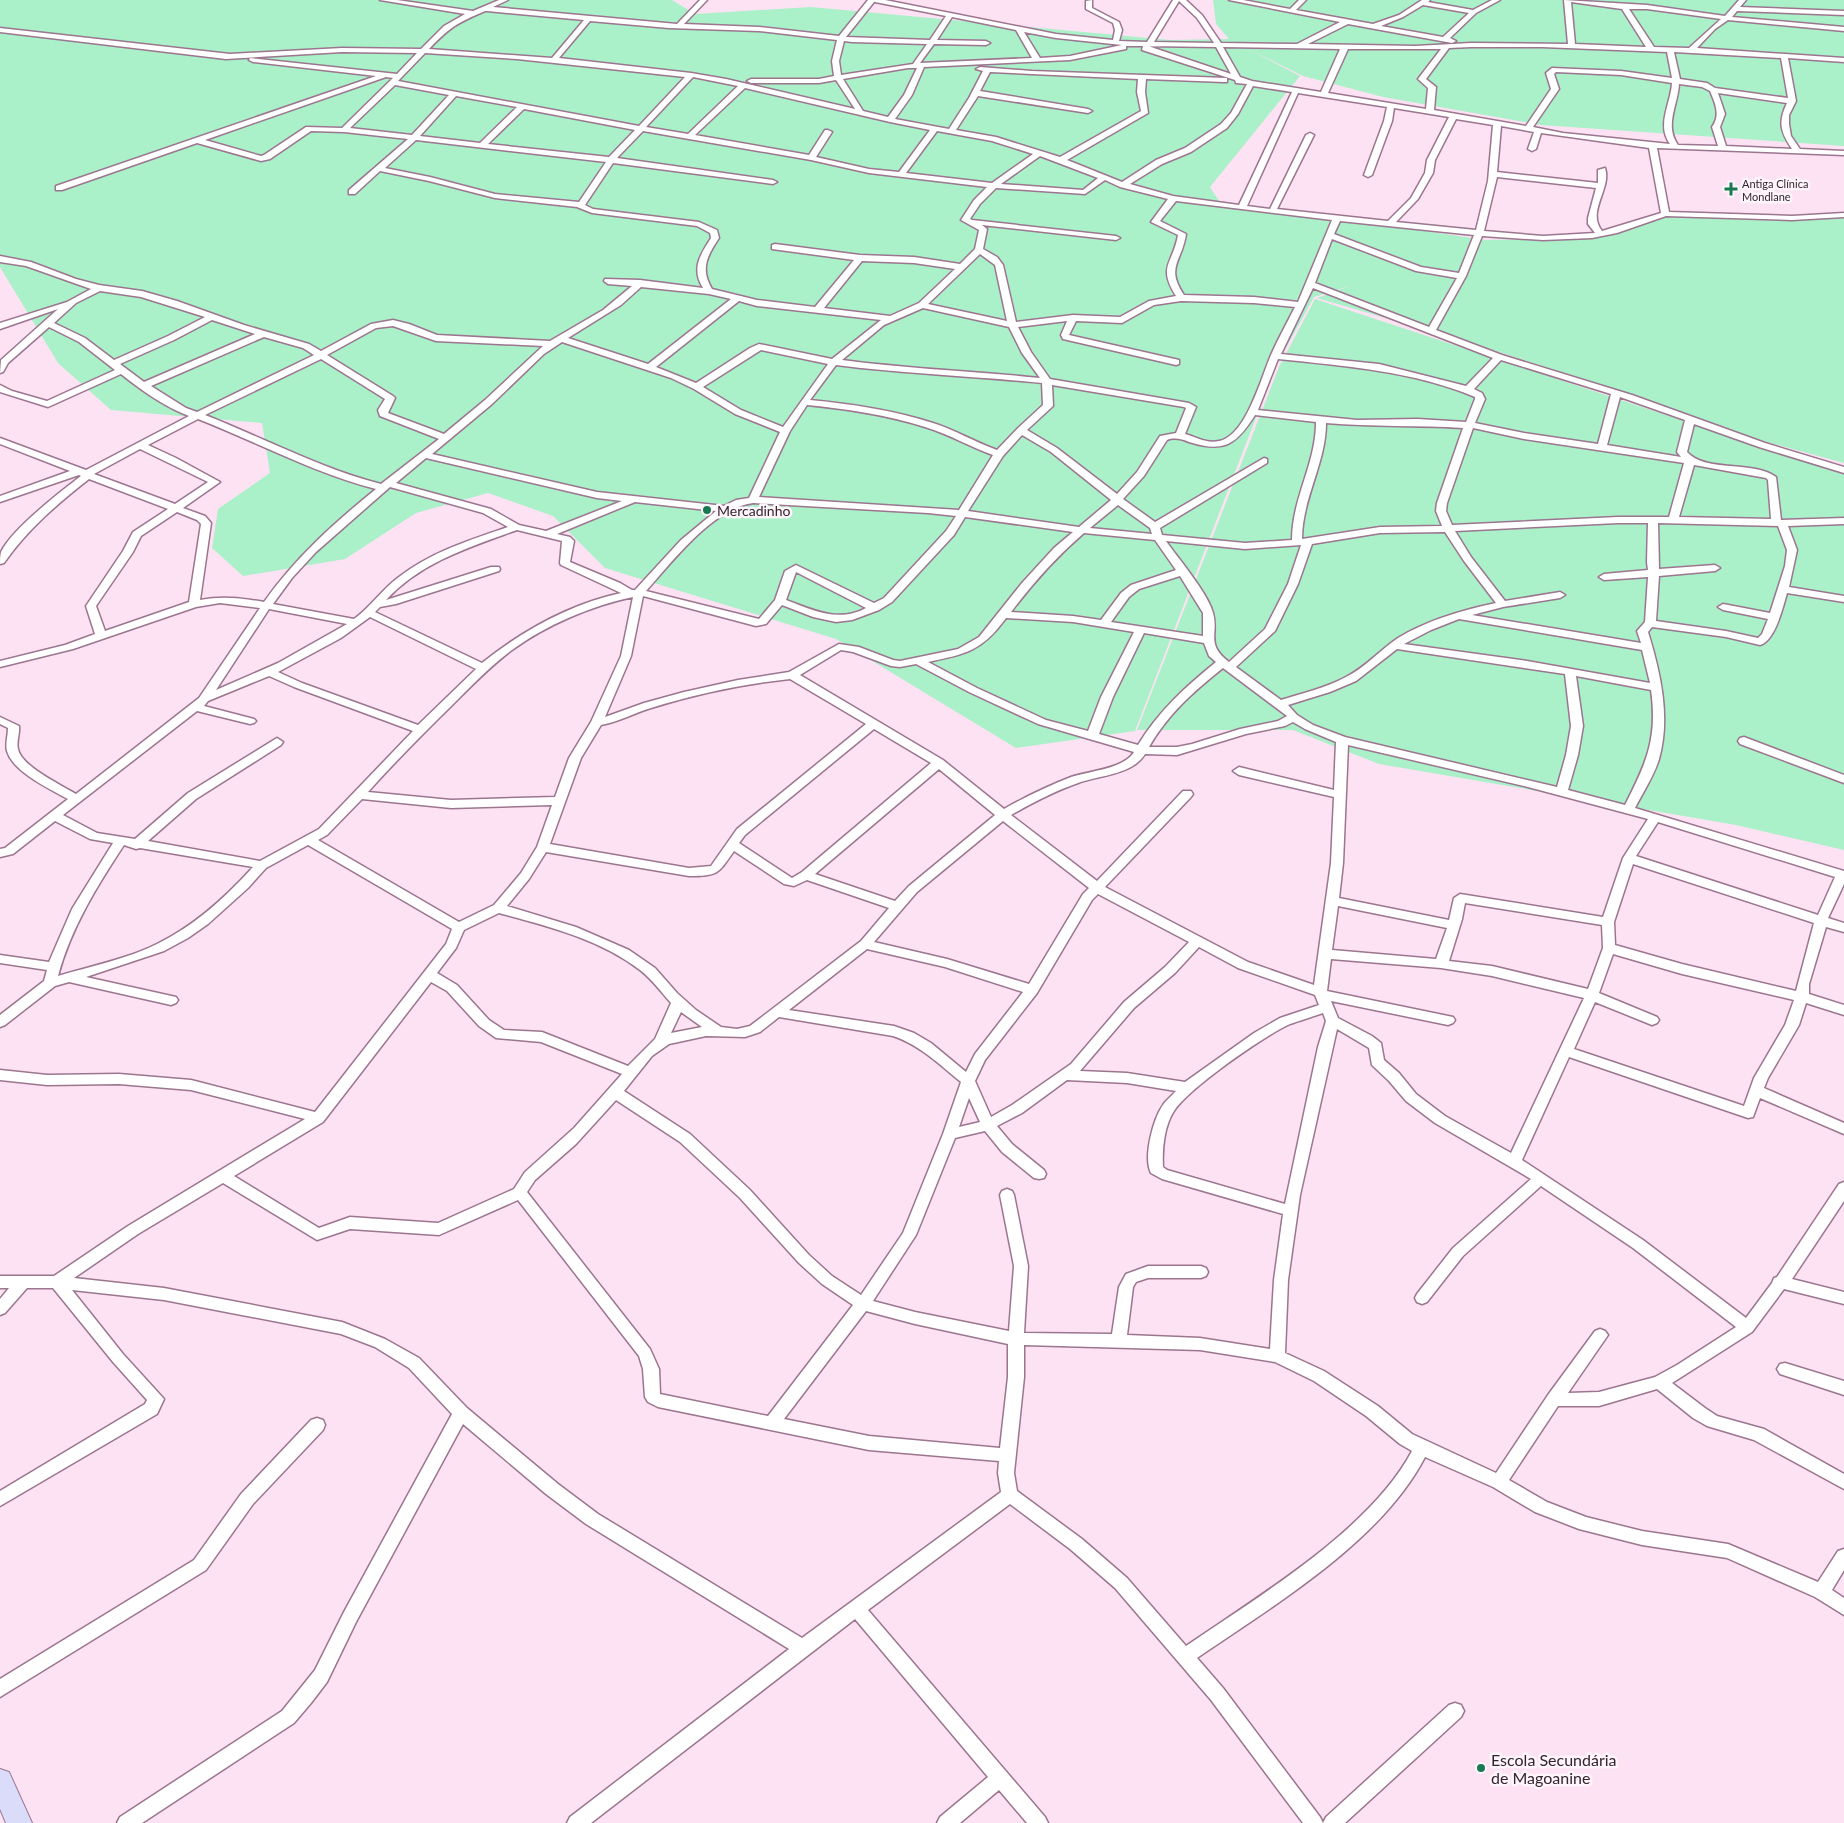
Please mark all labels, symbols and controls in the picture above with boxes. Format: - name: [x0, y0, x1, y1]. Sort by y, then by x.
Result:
- place label: Antiga Clínica Mondlane: [1742, 177, 1808, 203]
- marker: Antiga Clínica Mondlane: [1724, 182, 1738, 196]
- place label: Mercadinho: [717, 502, 790, 519]
- marker: Mercadinho: [701, 504, 713, 516]
- place label: Escola Secundária de Magoanine: [1491, 1750, 1617, 1787]
- marker: Escola Secundária de Magoanine: [1475, 1762, 1487, 1774]

